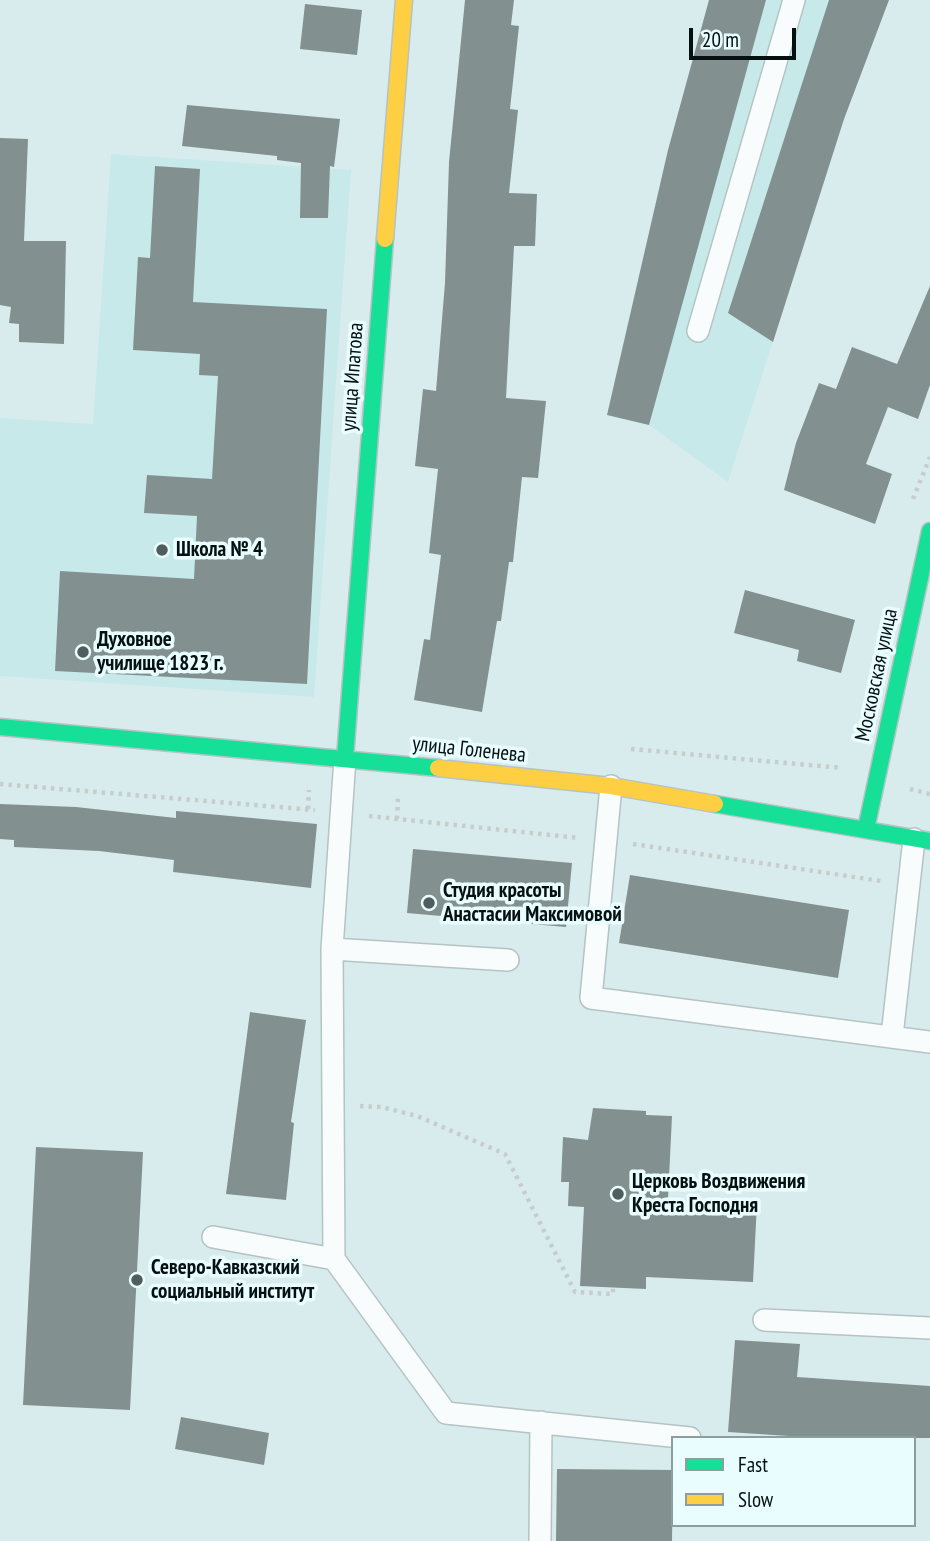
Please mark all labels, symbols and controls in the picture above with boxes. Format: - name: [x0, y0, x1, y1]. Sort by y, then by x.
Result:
- scale bar: [692, 14, 799, 58]
- text: 20 m: [702, 26, 739, 53]
- street label: улица Ипатова: [337, 322, 369, 432]
- place label: Школа № 4: [176, 537, 263, 563]
- marker: Школа № 4: [154, 542, 170, 558]
- street label: Московская улица: [851, 606, 903, 744]
- place label: Духовное училище 1823 г.: [97, 627, 223, 677]
- marker: Духовное училище 1823 г.: [75, 644, 91, 660]
- street label: улица Голенева: [411, 732, 527, 768]
- place label: Студия красоты Анастасии Максимовой: [443, 878, 622, 928]
- marker: Студия красоты Анастасии Максимовой: [421, 895, 437, 911]
- place label: Церковь Воздвижения Креста Господня: [632, 1169, 805, 1219]
- marker: Церковь Воздвижения Креста Господня: [610, 1186, 626, 1202]
- place label: Северо-Кавказский социальный институт: [151, 1255, 314, 1305]
- marker: Северо-Кавказский социальный институт: [129, 1272, 145, 1288]
- legend: [671, 1436, 916, 1527]
- text: Fast: [738, 1451, 768, 1478]
- text: Slow: [738, 1486, 773, 1513]

